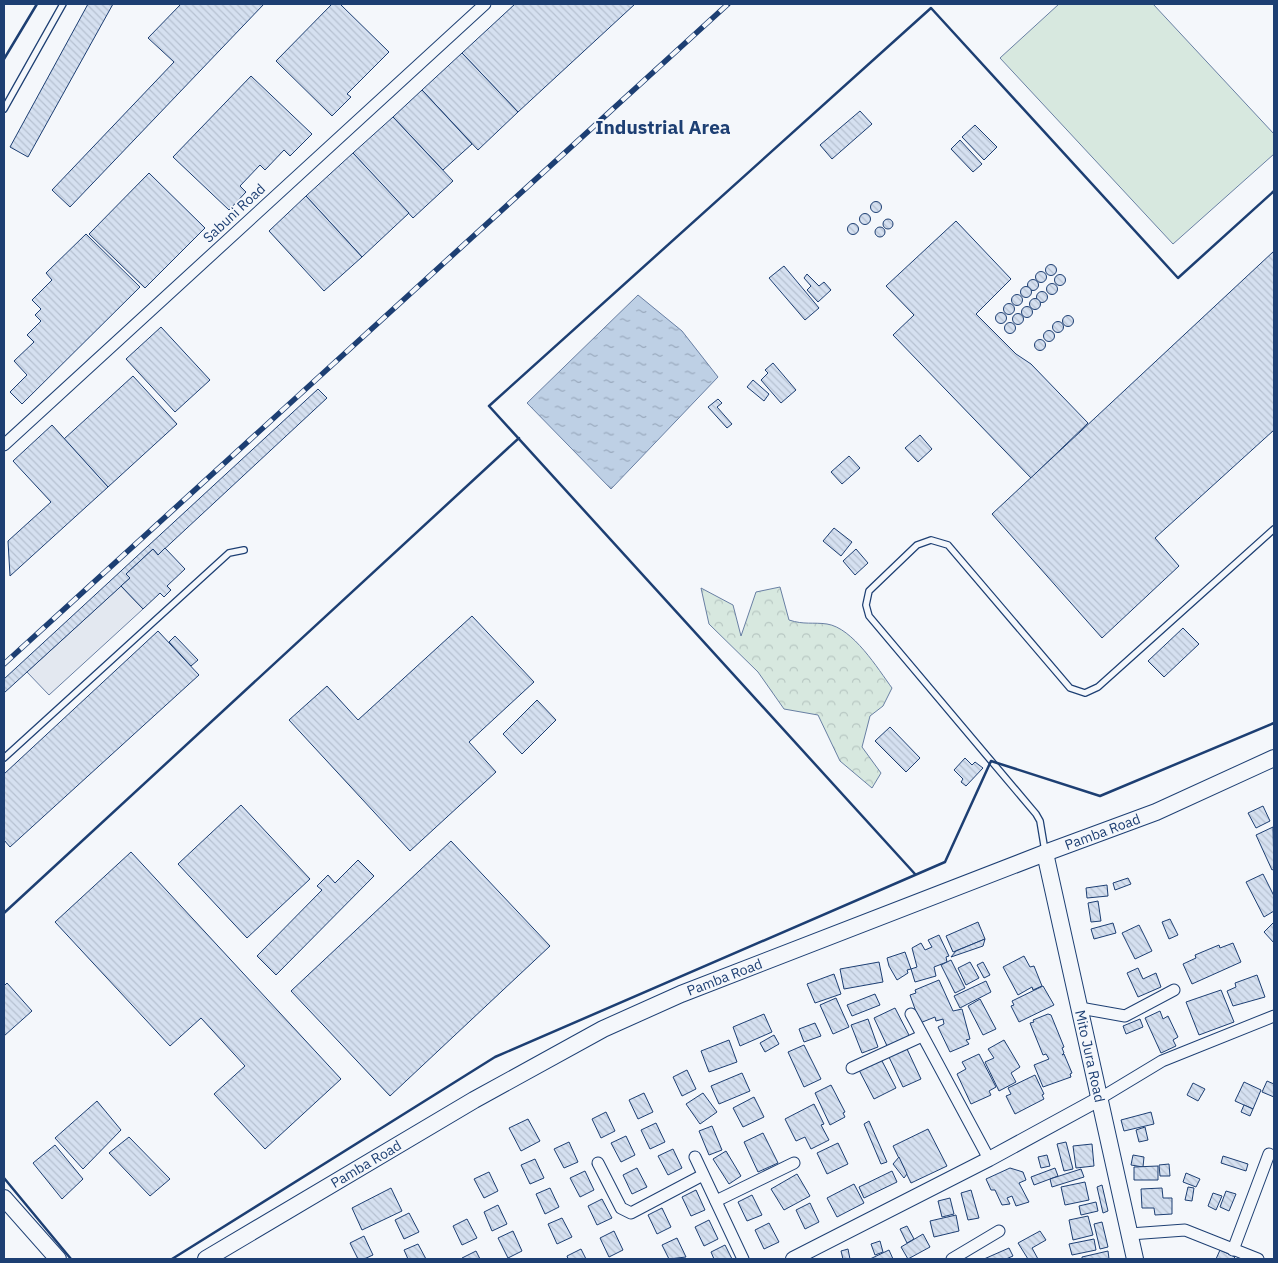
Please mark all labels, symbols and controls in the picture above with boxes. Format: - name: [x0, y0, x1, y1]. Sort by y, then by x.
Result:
- district label: Industrial Area: [595, 115, 731, 139]
- street label: Sabuni Road: [199, 180, 269, 246]
- street label: Pamba Road: [1062, 810, 1143, 854]
- street label: Pamba Road: [684, 954, 765, 1000]
- street label: Mito Jura Road: [1071, 1008, 1109, 1104]
- street label: Pamba Road: [327, 1136, 405, 1192]

